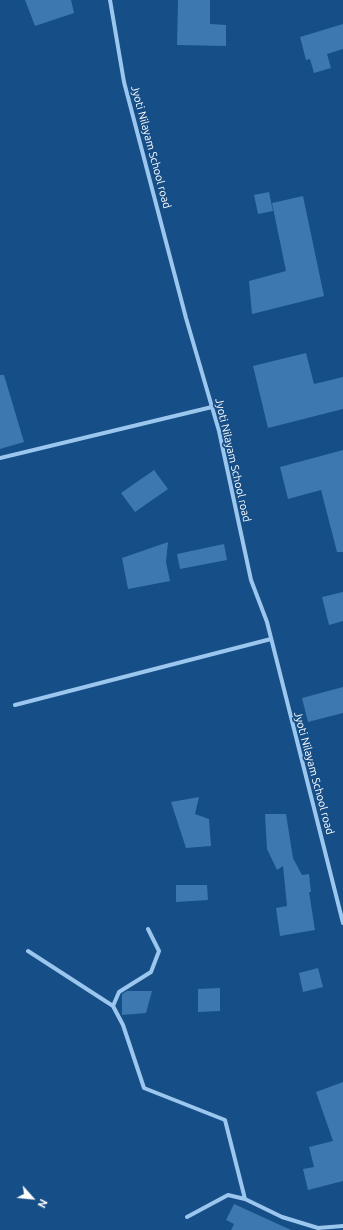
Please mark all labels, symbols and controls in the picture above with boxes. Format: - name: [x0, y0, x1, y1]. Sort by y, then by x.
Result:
- street label: Jyoti Nilayam School road: [128, 84, 174, 210]
- street label: Jyoti Nilayam School road: [212, 397, 254, 523]
- street label: Jyoti Nilayam School road: [291, 710, 337, 836]
- north arrow: [12, 1178, 52, 1218]
- text: N: [35, 1197, 50, 1210]

